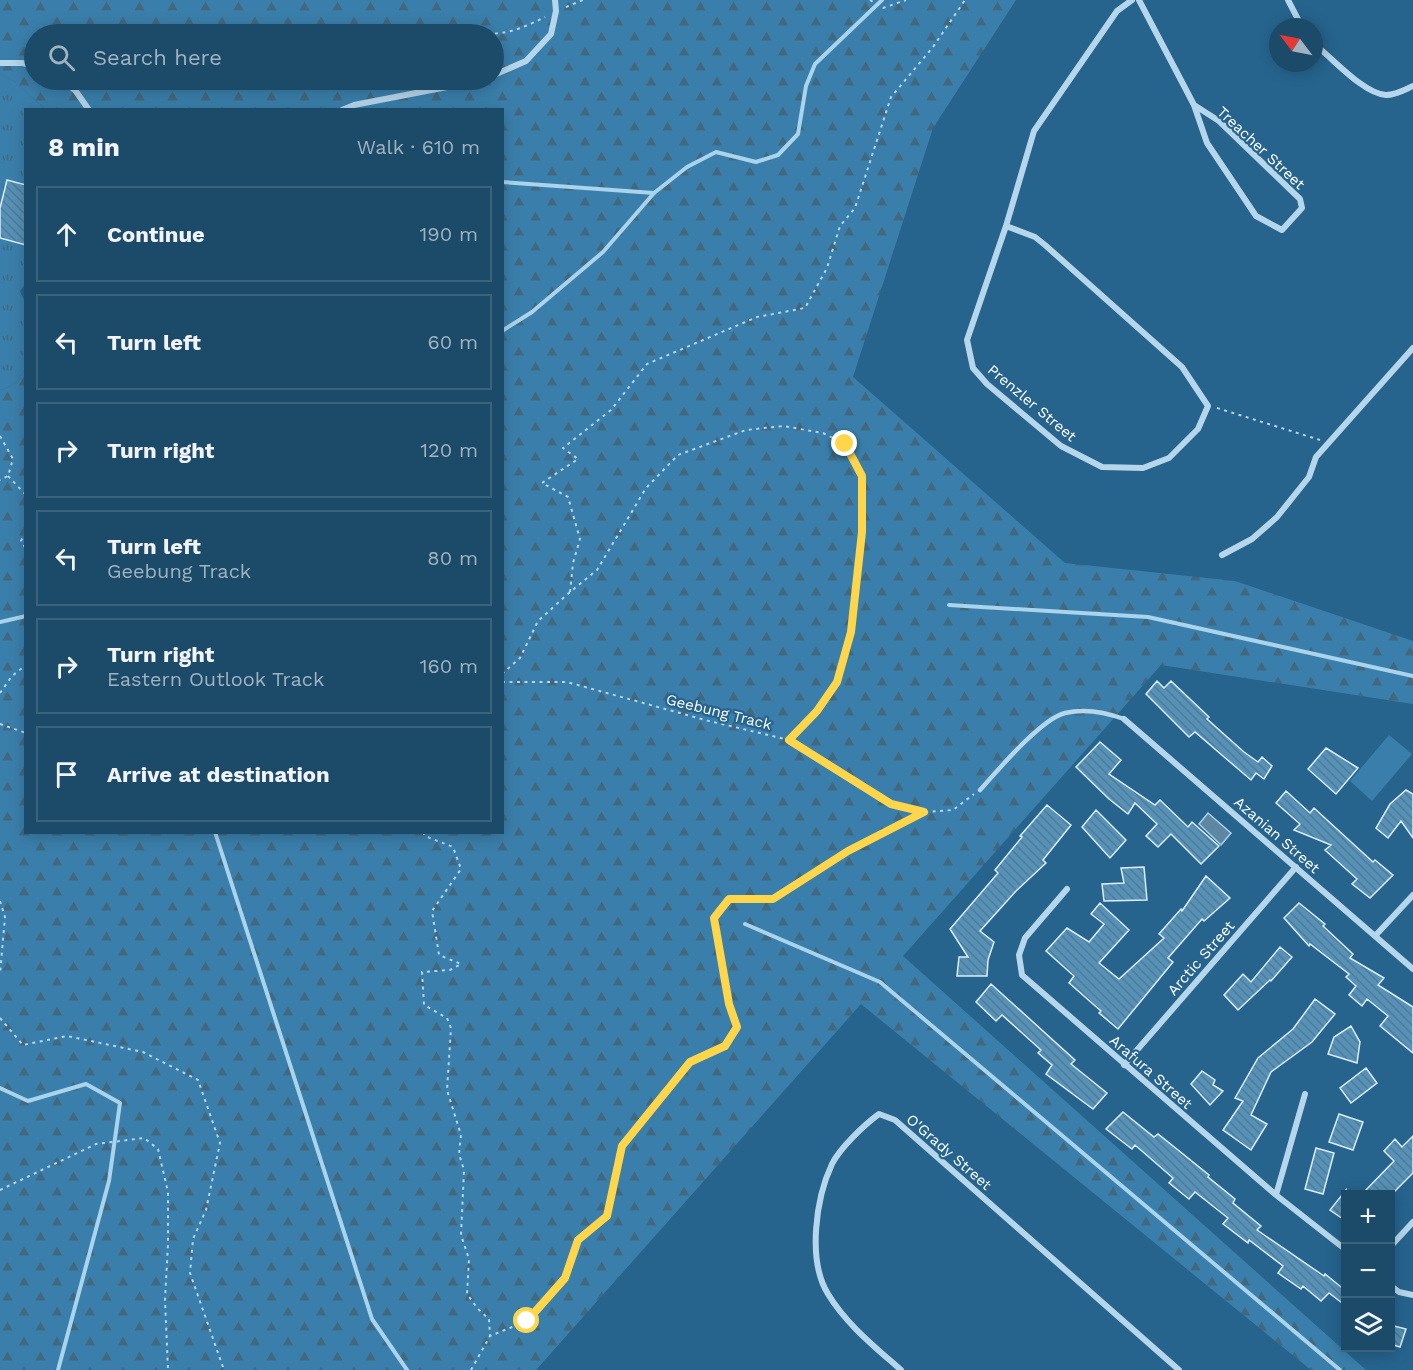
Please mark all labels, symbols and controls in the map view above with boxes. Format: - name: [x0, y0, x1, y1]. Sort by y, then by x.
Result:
- north arrow: [1269, 18, 1323, 72]
- search box: [24, 24, 504, 90]
- icon: search: [45, 41, 78, 74]
- text: Search here: [93, 45, 222, 70]
- street label: Treacher Street: [1213, 103, 1309, 194]
- text: 8 min: [48, 132, 120, 162]
- text: Walk · 610 m: [357, 135, 480, 159]
- icon: ahead: [50, 218, 83, 251]
- text: Continue: [107, 222, 205, 247]
- text: 190 m: [420, 222, 478, 246]
- icon: left: [50, 326, 83, 359]
- text: Turn left: [107, 330, 201, 355]
- text: 60 m: [428, 330, 478, 354]
- street label: Prenzler Street: [984, 361, 1081, 446]
- route end: [831, 430, 857, 456]
- icon: right: [50, 434, 83, 467]
- text: Turn right: [107, 438, 214, 463]
- text: 120 m: [420, 438, 478, 462]
- text: Turn left: [107, 534, 201, 559]
- icon: left: [50, 542, 83, 575]
- text: 80 m: [427, 546, 478, 570]
- text: Geebung Track: [107, 559, 251, 583]
- text: Turn right: [107, 642, 214, 667]
- icon: right: [50, 650, 83, 683]
- text: 160 m: [420, 654, 478, 678]
- text: Eastern Outlook Track: [107, 667, 324, 691]
- street label: Geebung Track: [664, 690, 774, 734]
- icon: arrive: [50, 758, 83, 791]
- text: Arrive at destination: [107, 762, 330, 787]
- street label: Azanian Street: [1230, 793, 1324, 878]
- street label: Arctic Street: [1164, 916, 1239, 999]
- street label: Arafura Street: [1106, 1031, 1197, 1113]
- street label: O'Grady Street: [903, 1110, 996, 1194]
- map controls: [1341, 1190, 1395, 1352]
- button: +: [1341, 1190, 1395, 1244]
- button: −: [1341, 1244, 1395, 1298]
- button: layers: [1341, 1298, 1395, 1352]
- route start: [513, 1307, 539, 1333]

